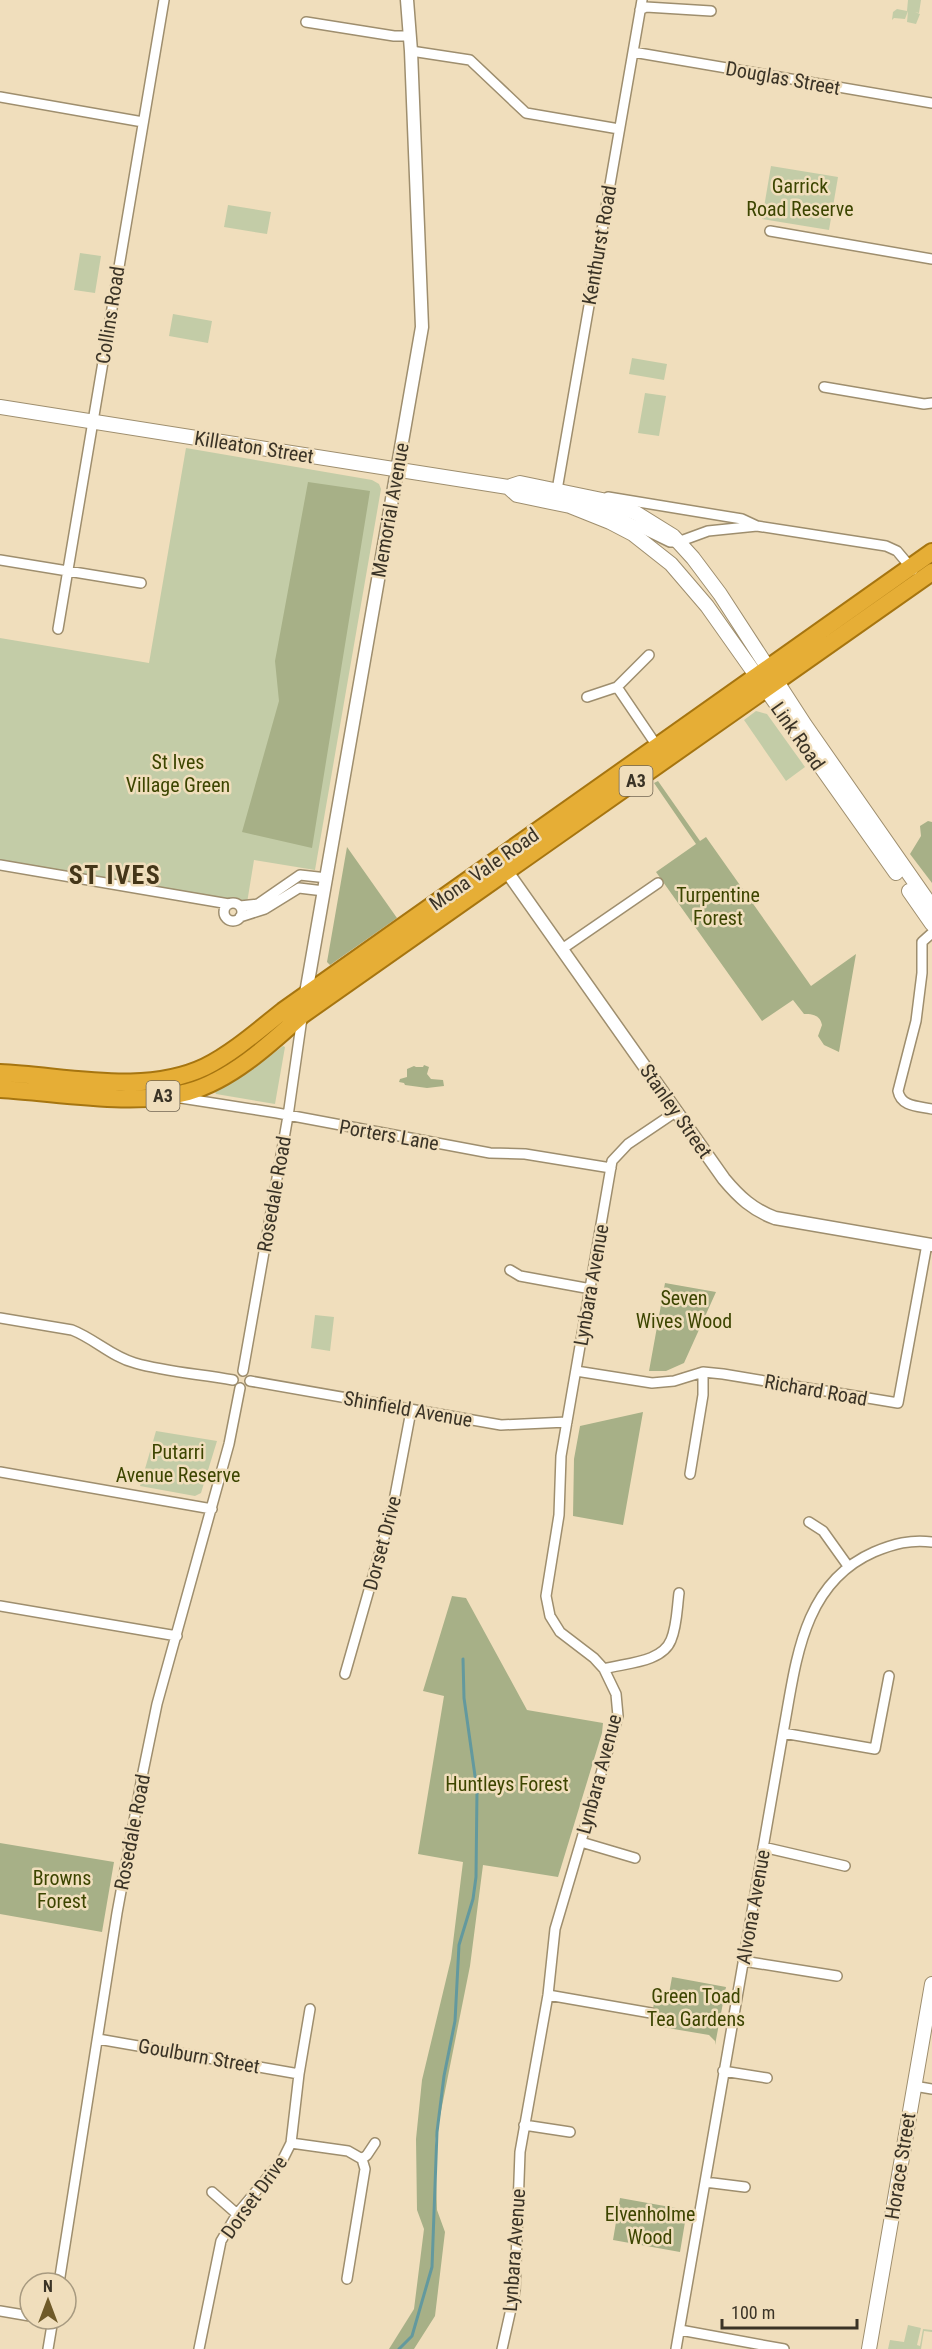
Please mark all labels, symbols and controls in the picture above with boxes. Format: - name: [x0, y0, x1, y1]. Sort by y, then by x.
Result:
- street label: Douglas Street: [724, 56, 842, 100]
- park label: Garrick Road Reserve: [746, 174, 854, 221]
- street label: Kenthurst Road: [577, 183, 621, 307]
- street label: Collins Road: [90, 264, 130, 366]
- street label: Killeaton Street: [193, 426, 315, 468]
- street label: Memorial Avenue: [366, 441, 414, 579]
- street label: Link Road: [766, 697, 830, 775]
- park label: St Ives Village Green: [126, 750, 230, 797]
- road number: A3: [620, 766, 652, 796]
- street label: Mona Vale Road: [425, 822, 543, 916]
- district label: ST IVES: [69, 860, 161, 890]
- park label: Turpentine Forest: [676, 883, 760, 930]
- street label: Stanley Street: [635, 1059, 717, 1163]
- road number: A3: [146, 1081, 180, 1111]
- street label: Porters Lane: [337, 1114, 441, 1156]
- street label: Rosedale Road: [252, 1134, 296, 1254]
- street label: Lynbara Avenue: [568, 1222, 614, 1348]
- park label: Seven Wives Wood: [636, 1286, 732, 1333]
- street label: Richard Road: [763, 1369, 869, 1411]
- street label: Shinfield Avenue: [342, 1386, 474, 1432]
- park label: Putarri Avenue Reserve: [116, 1440, 240, 1487]
- street label: Dorset Drive: [358, 1493, 406, 1593]
- street label: Lynbara Avenue: [571, 1711, 627, 1837]
- street label: Rosedale Road: [109, 1772, 155, 1892]
- park label: Huntleys Forest: [445, 1772, 569, 1796]
- street label: Alvona Avenue: [731, 1848, 775, 1966]
- park label: Browns Forest: [33, 1866, 91, 1913]
- park label: Green Toad Tea Gardens: [647, 1984, 745, 2031]
- street label: Goulburn Street: [136, 2034, 262, 2079]
- street label: Horace Street: [880, 2111, 920, 2221]
- street label: Dorset Drive: [216, 2151, 292, 2243]
- street label: Lynbara Avenue: [498, 2188, 530, 2312]
- park label: Elvenholme Wood: [605, 2202, 695, 2249]
- north arrow: [18, 2271, 78, 2331]
- text: N: [43, 2277, 53, 2296]
- scale bar: [722, 2292, 857, 2330]
- text: 100 m: [731, 2302, 775, 2323]

